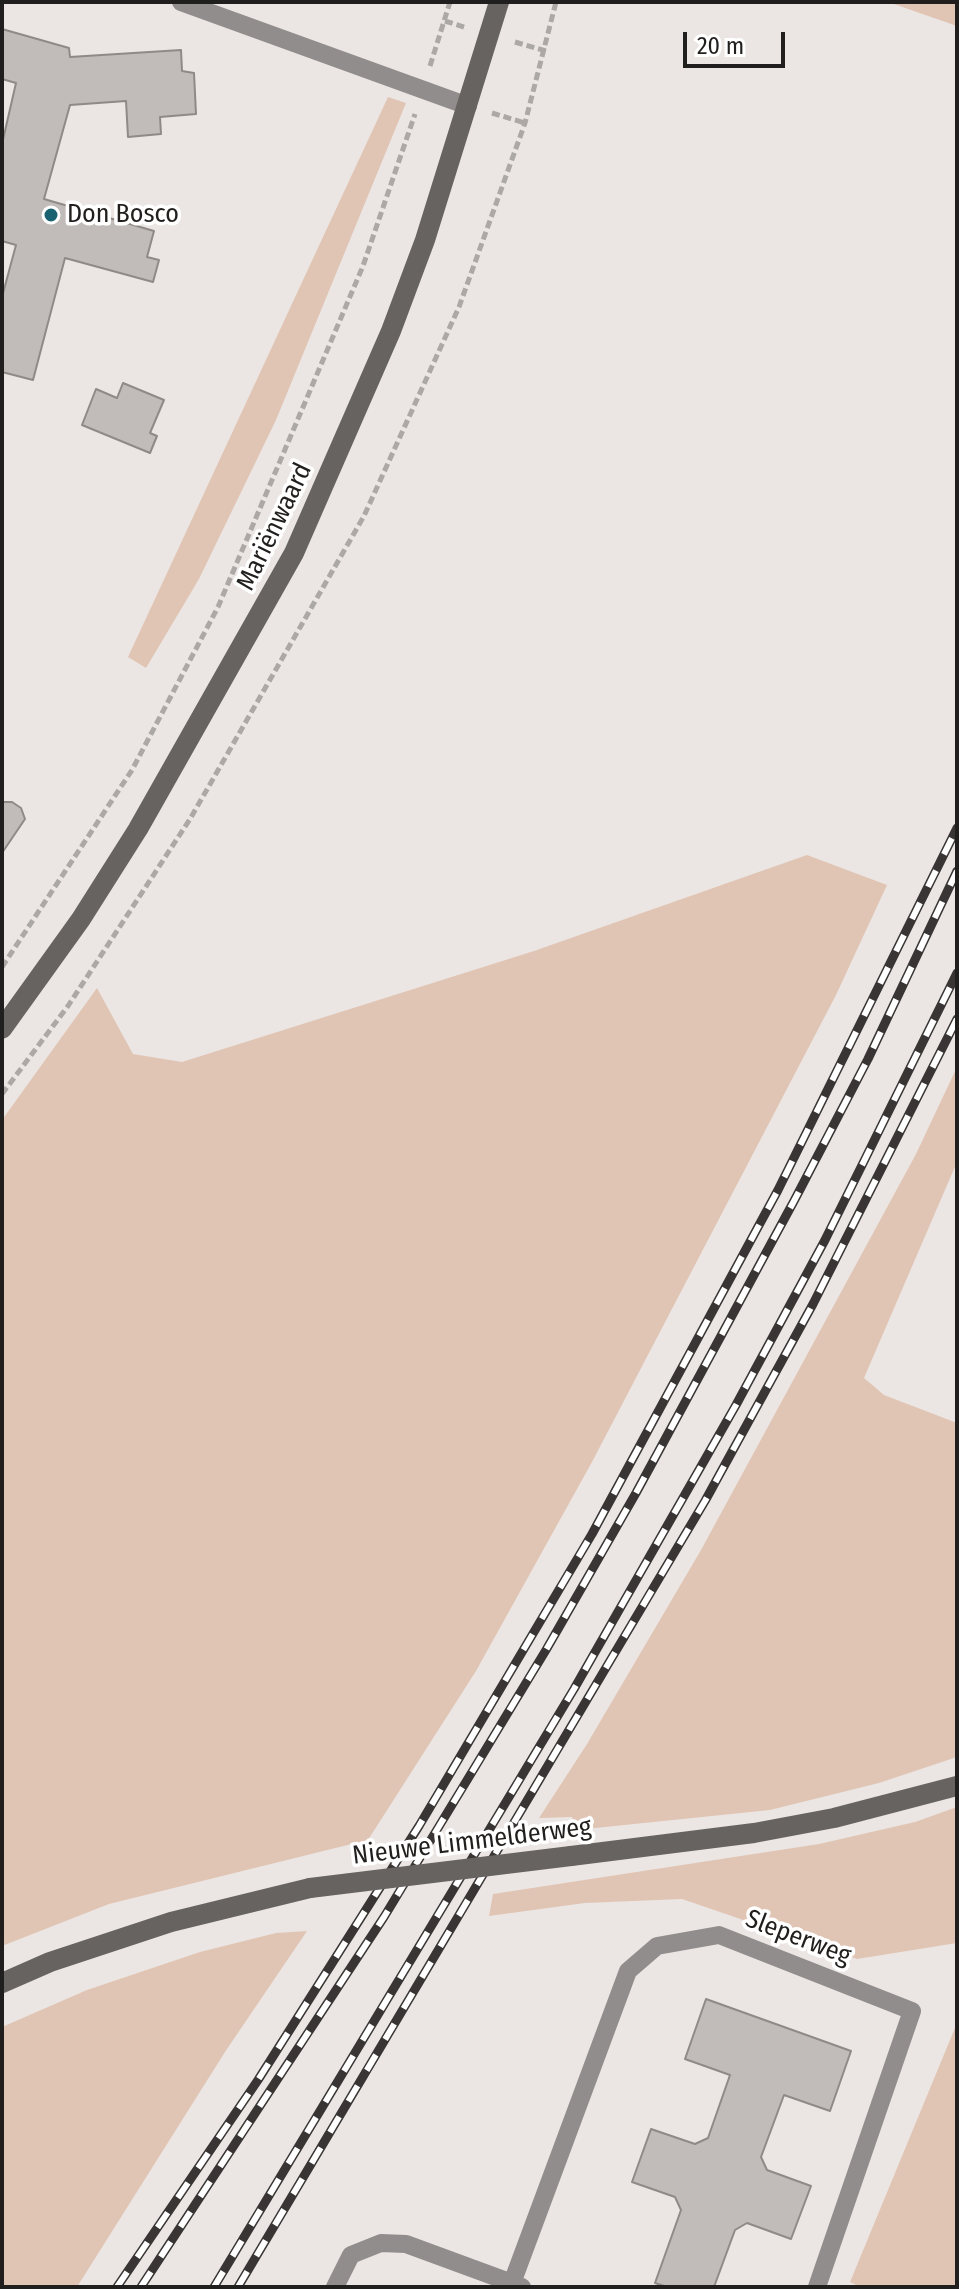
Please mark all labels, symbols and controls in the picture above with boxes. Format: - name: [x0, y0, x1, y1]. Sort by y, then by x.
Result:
- scale bar: [687, 16, 789, 66]
- text: 20 m: [697, 32, 744, 60]
- place label: Don Bosco: [67, 199, 179, 231]
- marker: Don Bosco: [42, 206, 60, 224]
- street label: Mariënwaard: [231, 458, 319, 596]
- street label: Nieuwe Limmelderweg: [351, 1812, 593, 1872]
- street label: Sleperweg: [741, 1904, 855, 1972]

